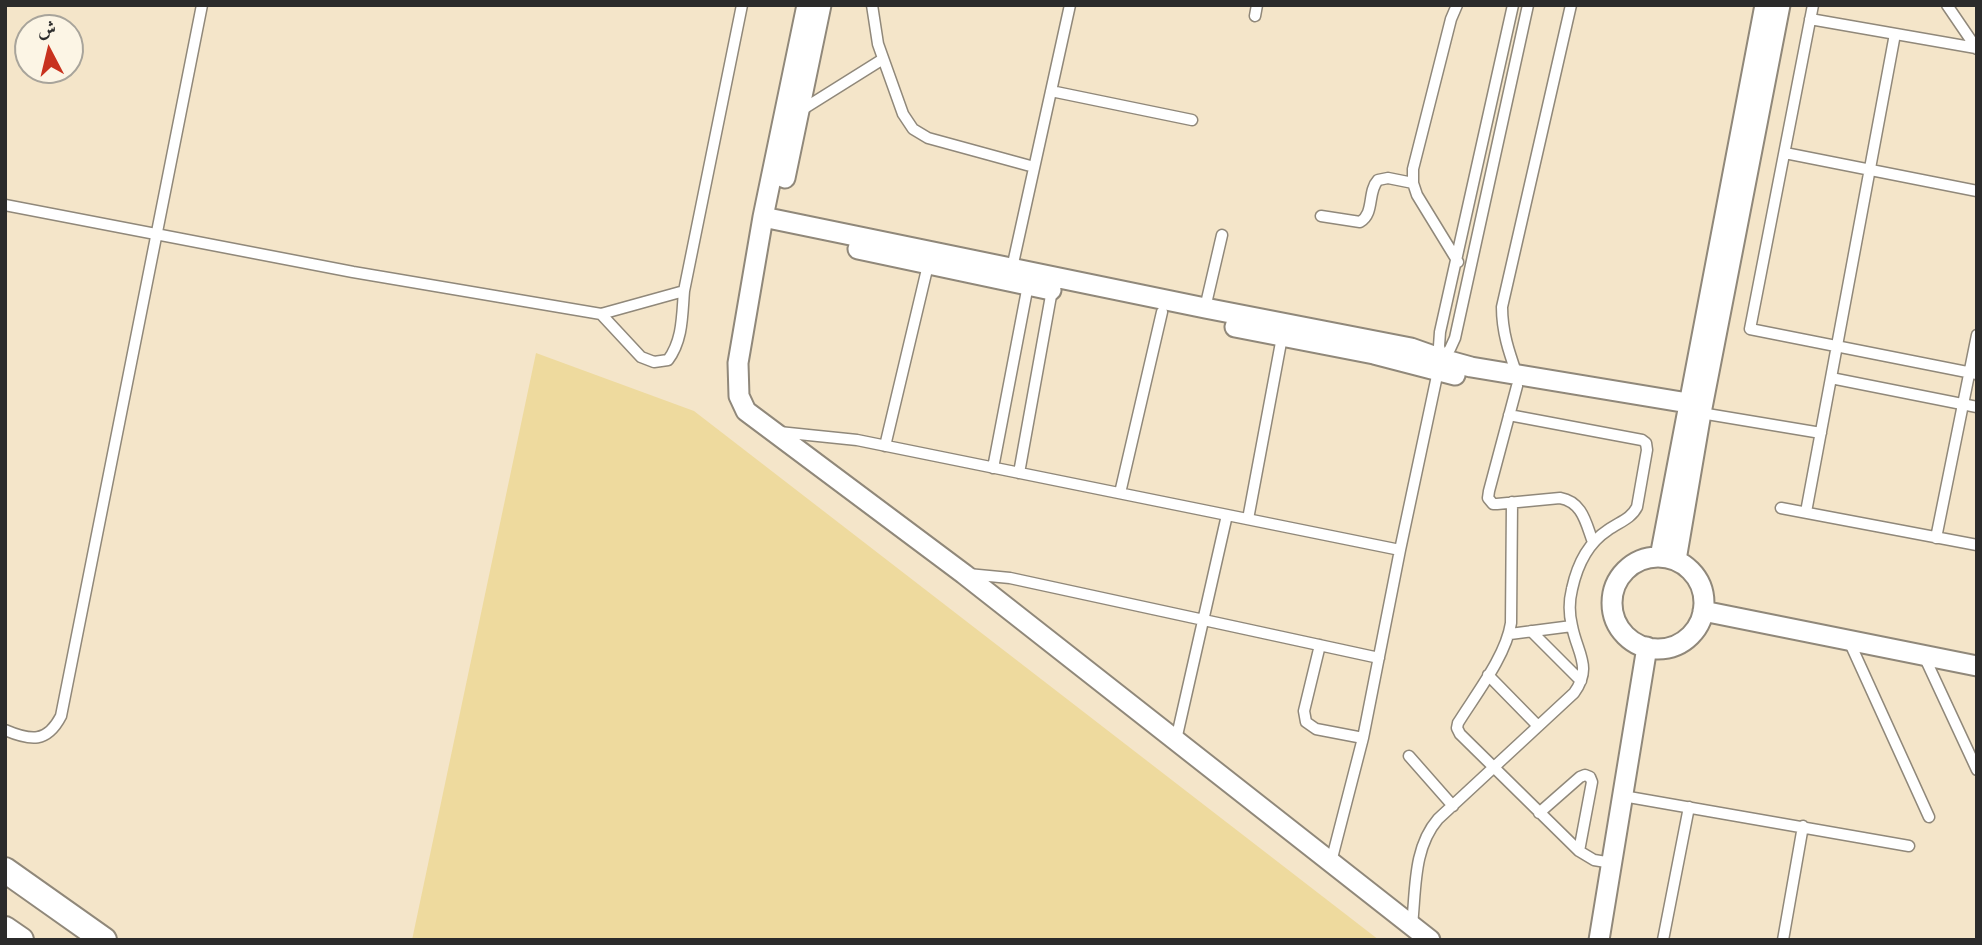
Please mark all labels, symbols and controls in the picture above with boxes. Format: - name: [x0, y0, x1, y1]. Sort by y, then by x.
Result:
- north arrow: [14, 14, 84, 84]
- text: ش: [36, 17, 57, 43]

